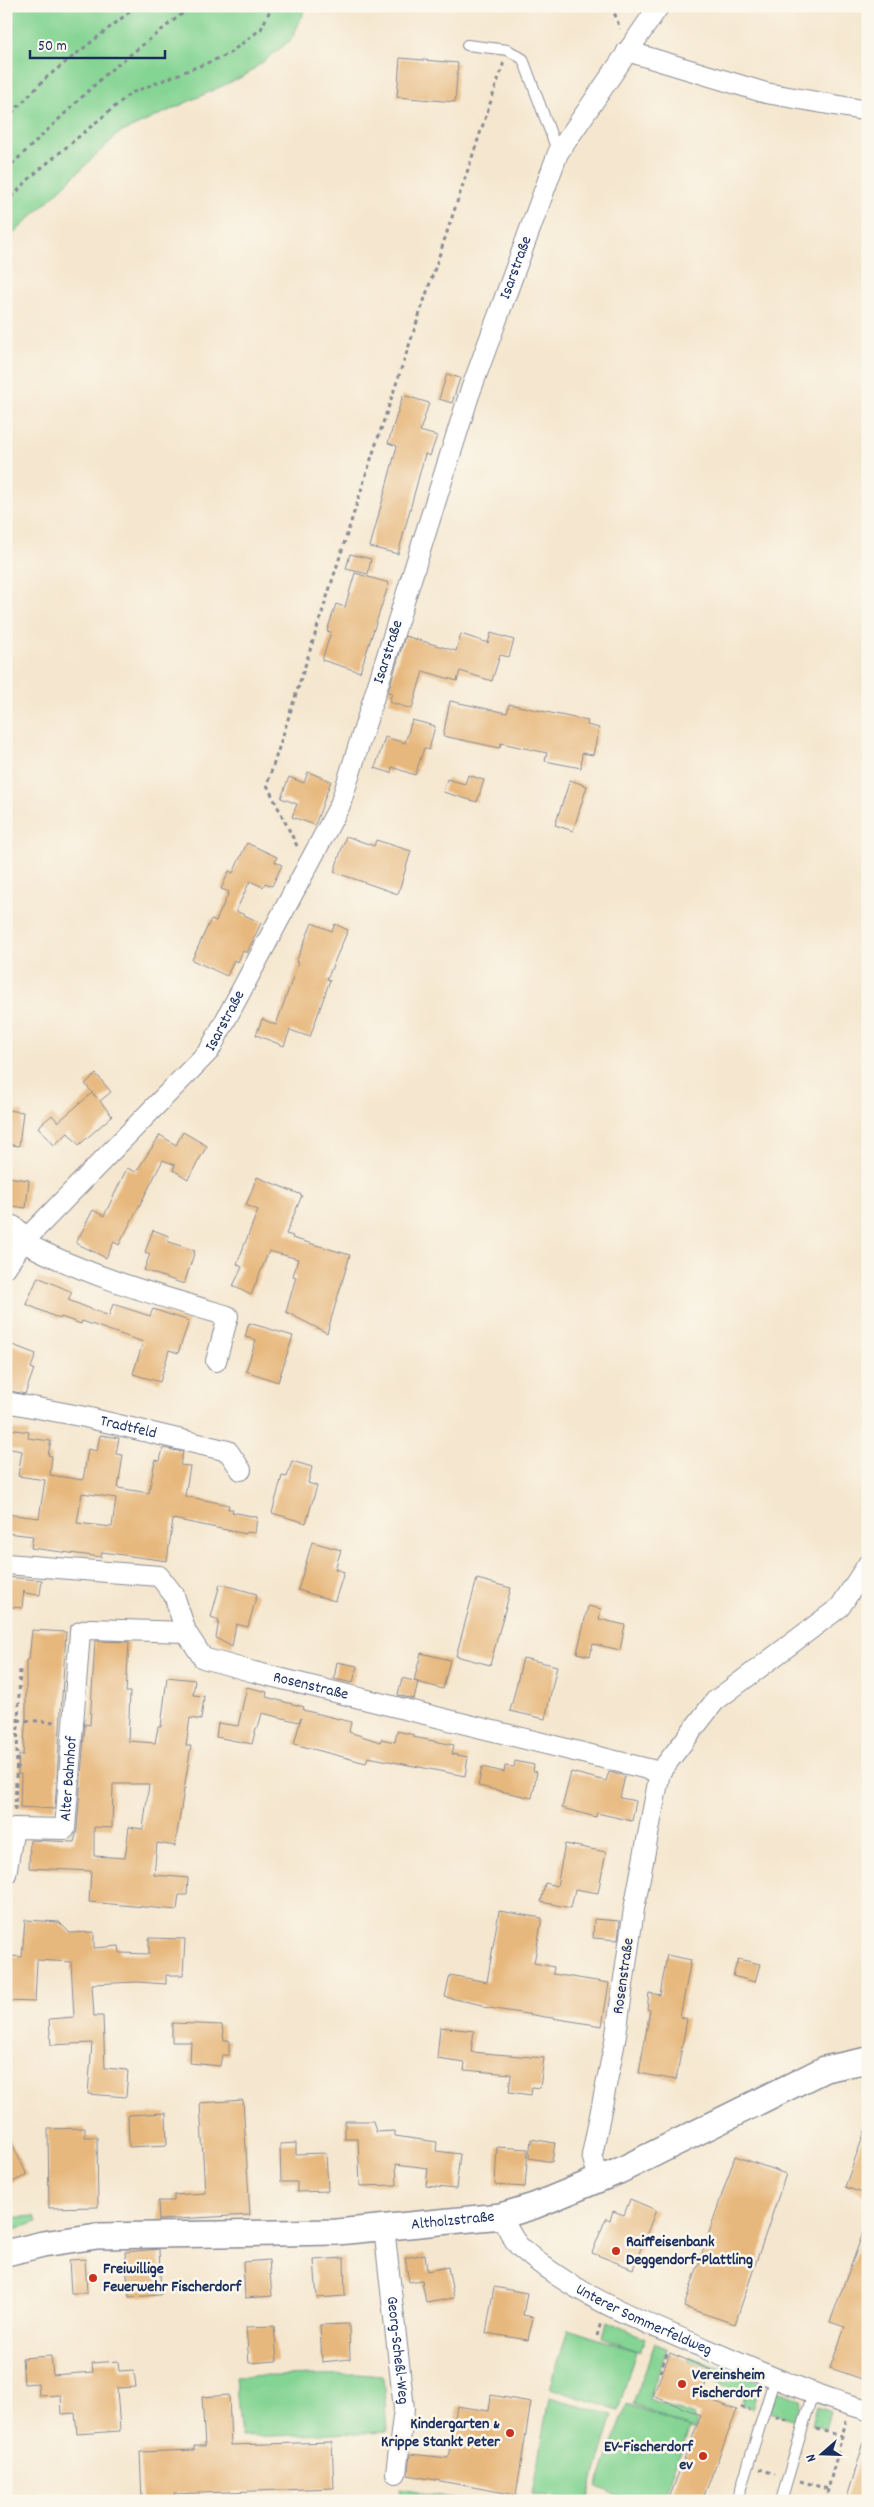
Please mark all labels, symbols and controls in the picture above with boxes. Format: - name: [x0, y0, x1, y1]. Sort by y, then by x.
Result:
- scale bar: [30, 28, 165, 60]
- text: 50 m: [38, 36, 67, 58]
- street label: Isarstraße: [494, 233, 538, 303]
- street label: Isarstraße: [367, 617, 409, 687]
- street label: Isarstraße: [199, 986, 251, 1055]
- street label: Tradtfeld: [98, 1409, 159, 1445]
- street label: Rosenstraße: [271, 1666, 351, 1706]
- street label: Alter Bahnhof: [54, 1735, 84, 1822]
- street label: Rosenstraße: [607, 1936, 641, 2016]
- street label: Altholzstraße: [410, 2205, 495, 2236]
- place label: Raiffeisenbank Deggendorf-Plattling: [626, 2231, 753, 2272]
- marker: Raiffeisenbank Deggendorf-Plattling: [610, 2245, 622, 2257]
- place label: Freiwillige Feuerwehr Fischerdorf: [103, 2258, 242, 2299]
- marker: Freiwillige Feuerwehr Fischerdorf: [87, 2272, 99, 2284]
- street label: Unterer Sommerfeldweg: [571, 2278, 716, 2362]
- street label: Georg-Scheßl-Weg: [380, 2295, 415, 2406]
- place label: Vereinsheim Fischerdorf: [692, 2364, 765, 2405]
- marker: Vereinsheim Fischerdorf: [676, 2378, 688, 2390]
- place label: Kindergarten & Krippe Stankt Peter: [381, 2413, 501, 2454]
- marker: Kindergarten & Krippe Stankt Peter: [504, 2427, 516, 2439]
- north arrow: [796, 2430, 846, 2480]
- place label: EV-Fischerdorf ev: [604, 2436, 694, 2477]
- marker: EV-Fischerdorf ev: [697, 2450, 709, 2462]
- text: N: [801, 2451, 822, 2464]

